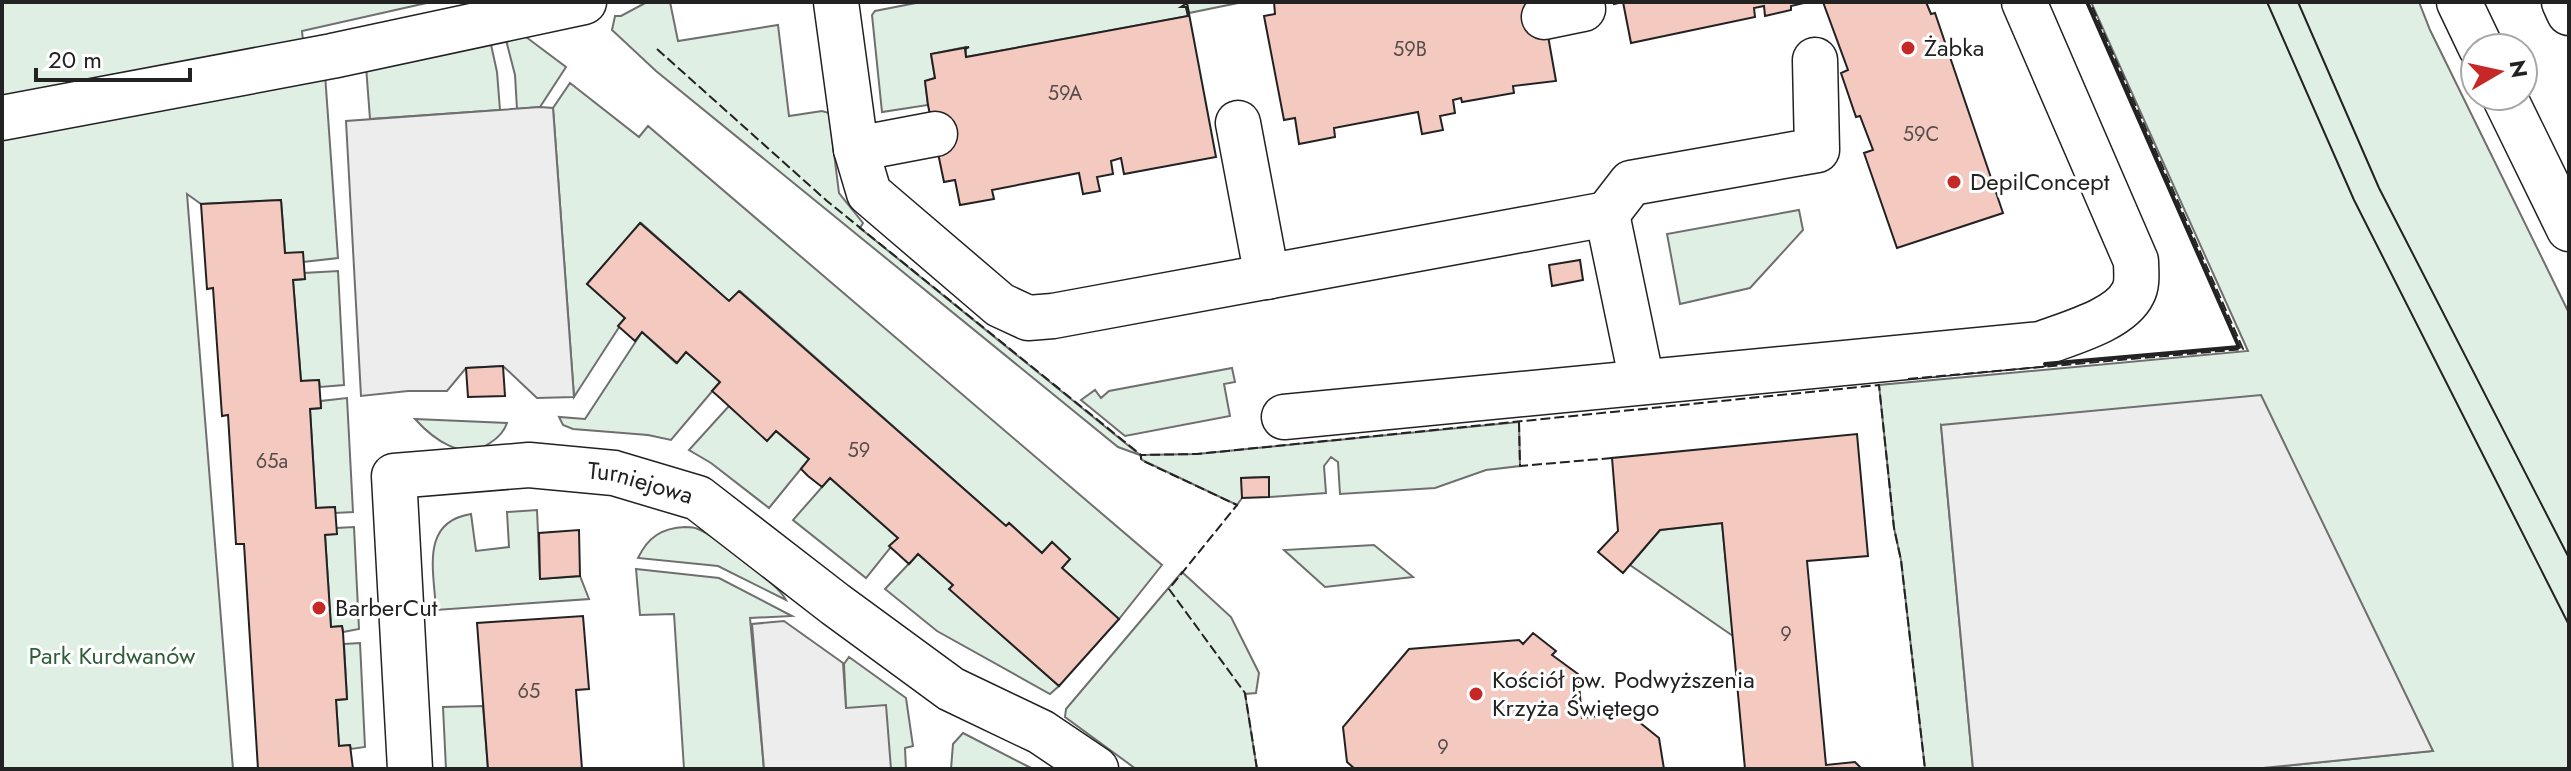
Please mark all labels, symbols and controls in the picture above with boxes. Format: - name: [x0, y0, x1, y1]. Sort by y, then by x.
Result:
- place label: Żabka: [1924, 30, 1984, 65]
- scale bar: [36, 32, 190, 82]
- north arrow: [2459, 32, 2539, 112]
- house number: 59B: [1393, 35, 1427, 64]
- marker: Żabka: [1899, 39, 1917, 57]
- text: 20 m: [48, 42, 102, 77]
- text: N: [2502, 58, 2536, 80]
- house number: 59A: [1048, 79, 1083, 108]
- house number: 59C: [1903, 120, 1939, 149]
- place label: DepilConcept: [1970, 164, 2110, 199]
- marker: DepilConcept: [1945, 173, 1963, 191]
- house number: 59: [848, 436, 870, 465]
- house number: 65a: [256, 447, 288, 476]
- street label: Turniejowa: [586, 453, 697, 513]
- place label: BarberCut: [335, 590, 438, 625]
- marker: BarberCut: [310, 599, 328, 617]
- house number: 9: [1780, 620, 1792, 649]
- park label: Park Kurdwanów: [29, 638, 196, 673]
- place label: Kościół pw. Podwyższenia Krzyża Świętego: [1492, 662, 1755, 725]
- house number: 65: [518, 677, 540, 706]
- marker: Kościół pw. Podwyższenia Krzyża Świętego: [1467, 685, 1485, 703]
- house number: 9: [1437, 733, 1449, 762]

